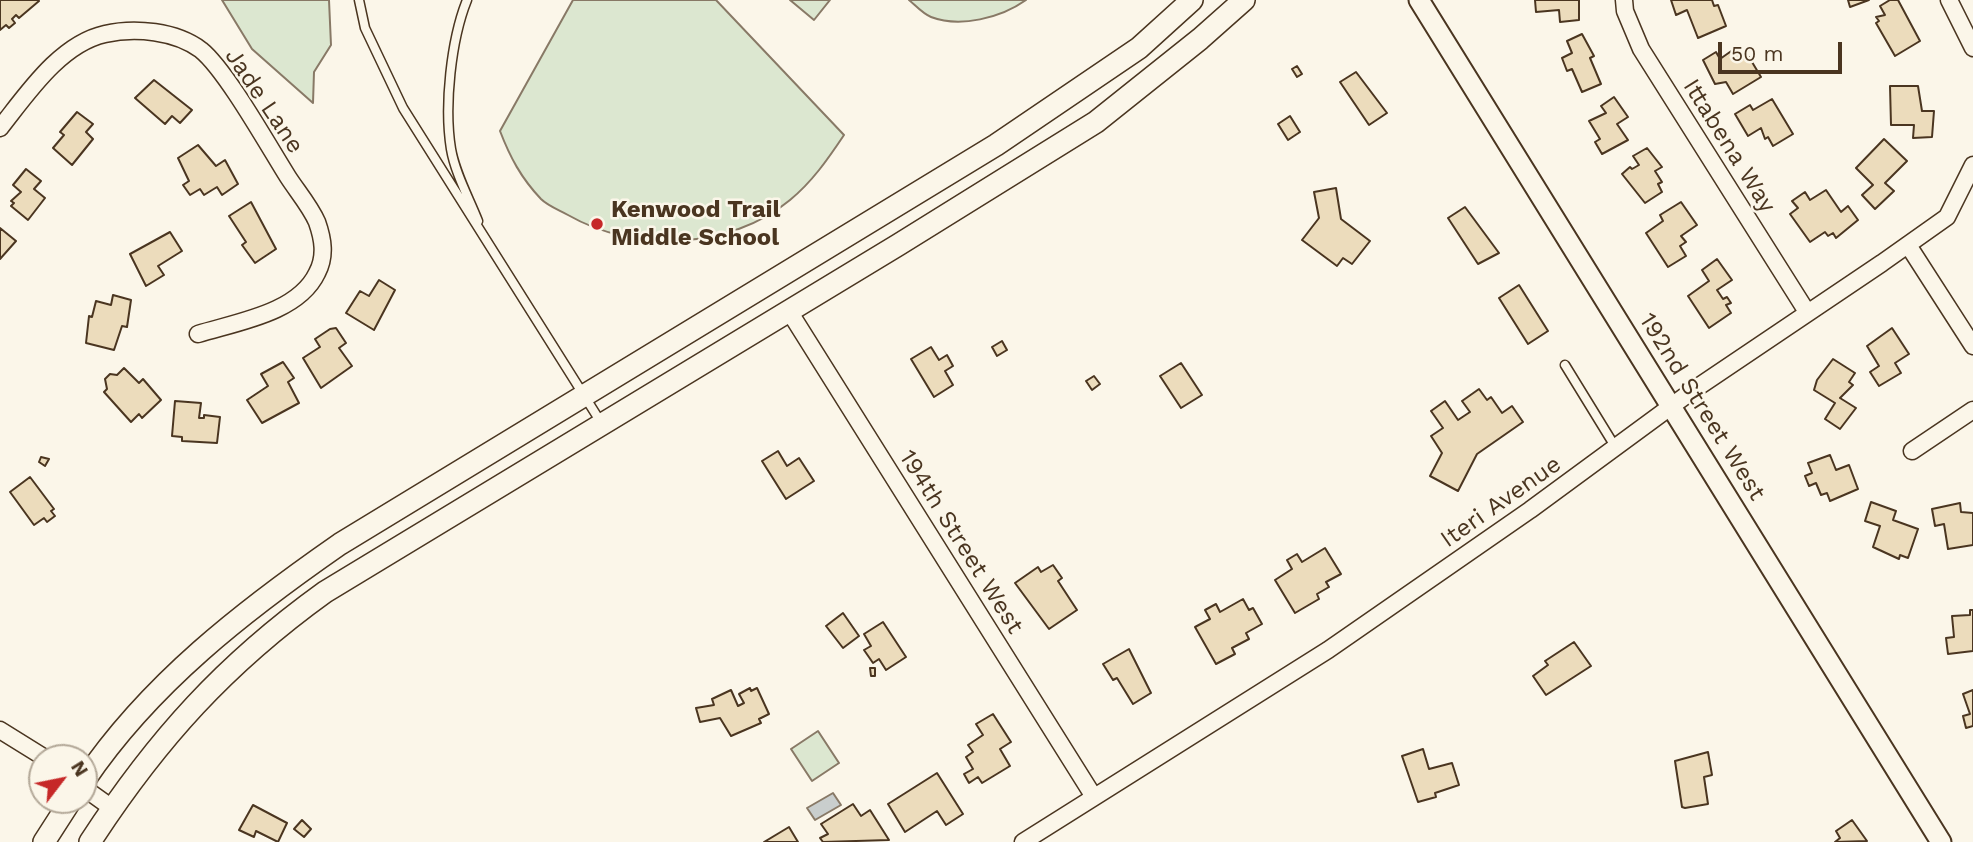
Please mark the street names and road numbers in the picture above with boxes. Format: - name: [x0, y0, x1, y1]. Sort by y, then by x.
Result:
- street label: Jade Lane: [218, 43, 310, 159]
- street label: Ittabena Way: [1676, 74, 1782, 218]
- street label: 192nd Street West: [1633, 308, 1771, 506]
- street label: 194th Street West: [893, 445, 1029, 639]
- street label: Iteri Avenue: [1435, 450, 1567, 554]

